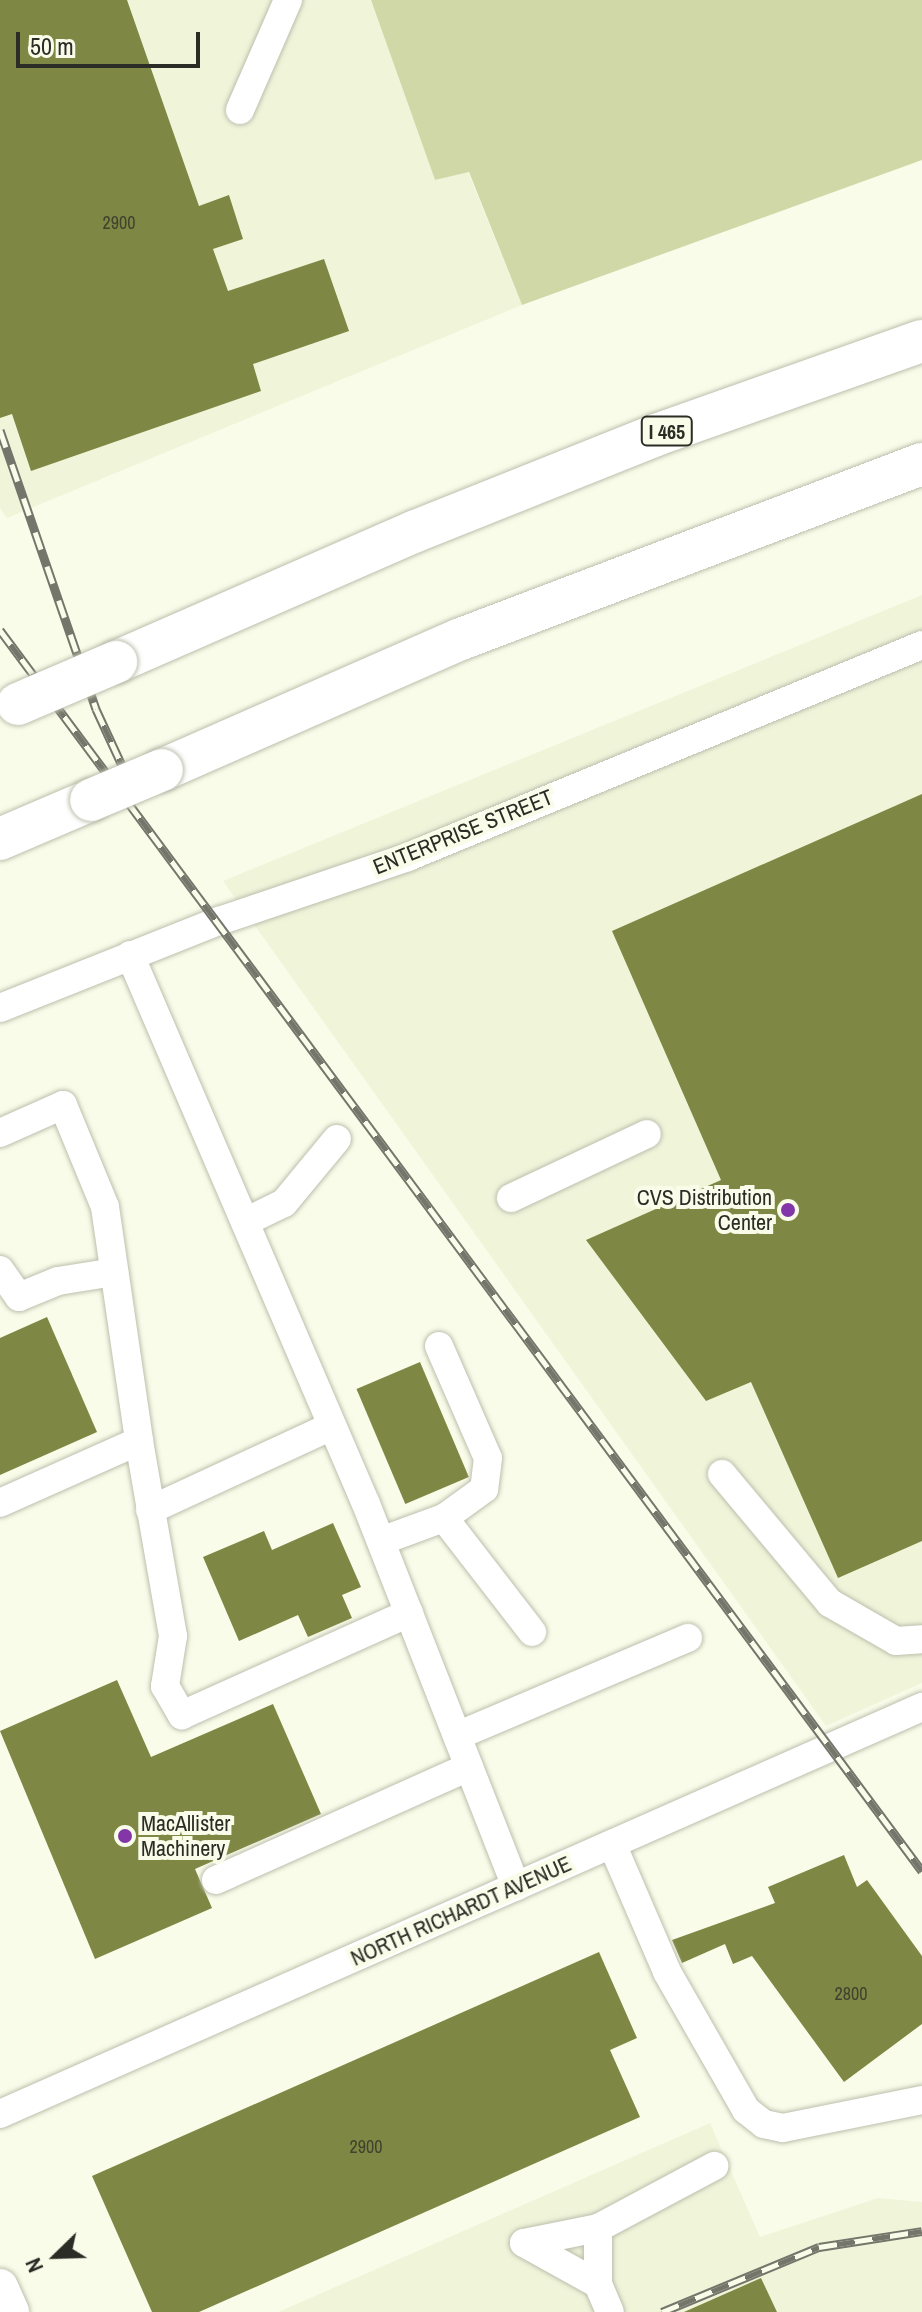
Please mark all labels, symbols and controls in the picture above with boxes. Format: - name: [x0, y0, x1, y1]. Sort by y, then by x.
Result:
- scale bar: [20, 16, 204, 66]
- text: 50 m: [30, 30, 74, 62]
- house number: 2900: [103, 212, 135, 234]
- road number: I 465: [639, 415, 695, 447]
- street label: ENTERPRISE STREET: [369, 784, 557, 880]
- place label: CVS Distribution Center: [637, 1184, 772, 1236]
- marker: CVS Distribution Center: [779, 1201, 797, 1219]
- place label: MacAllister Machinery: [141, 1810, 230, 1862]
- marker: MacAllister Machinery: [116, 1827, 134, 1845]
- street label: NORTH RICHARDT AVENUE: [346, 1850, 576, 1972]
- house number: 2800: [835, 1983, 867, 2005]
- house number: 2900: [350, 2136, 382, 2158]
- north arrow: [16, 2216, 96, 2296]
- text: N: [18, 2254, 50, 2277]

